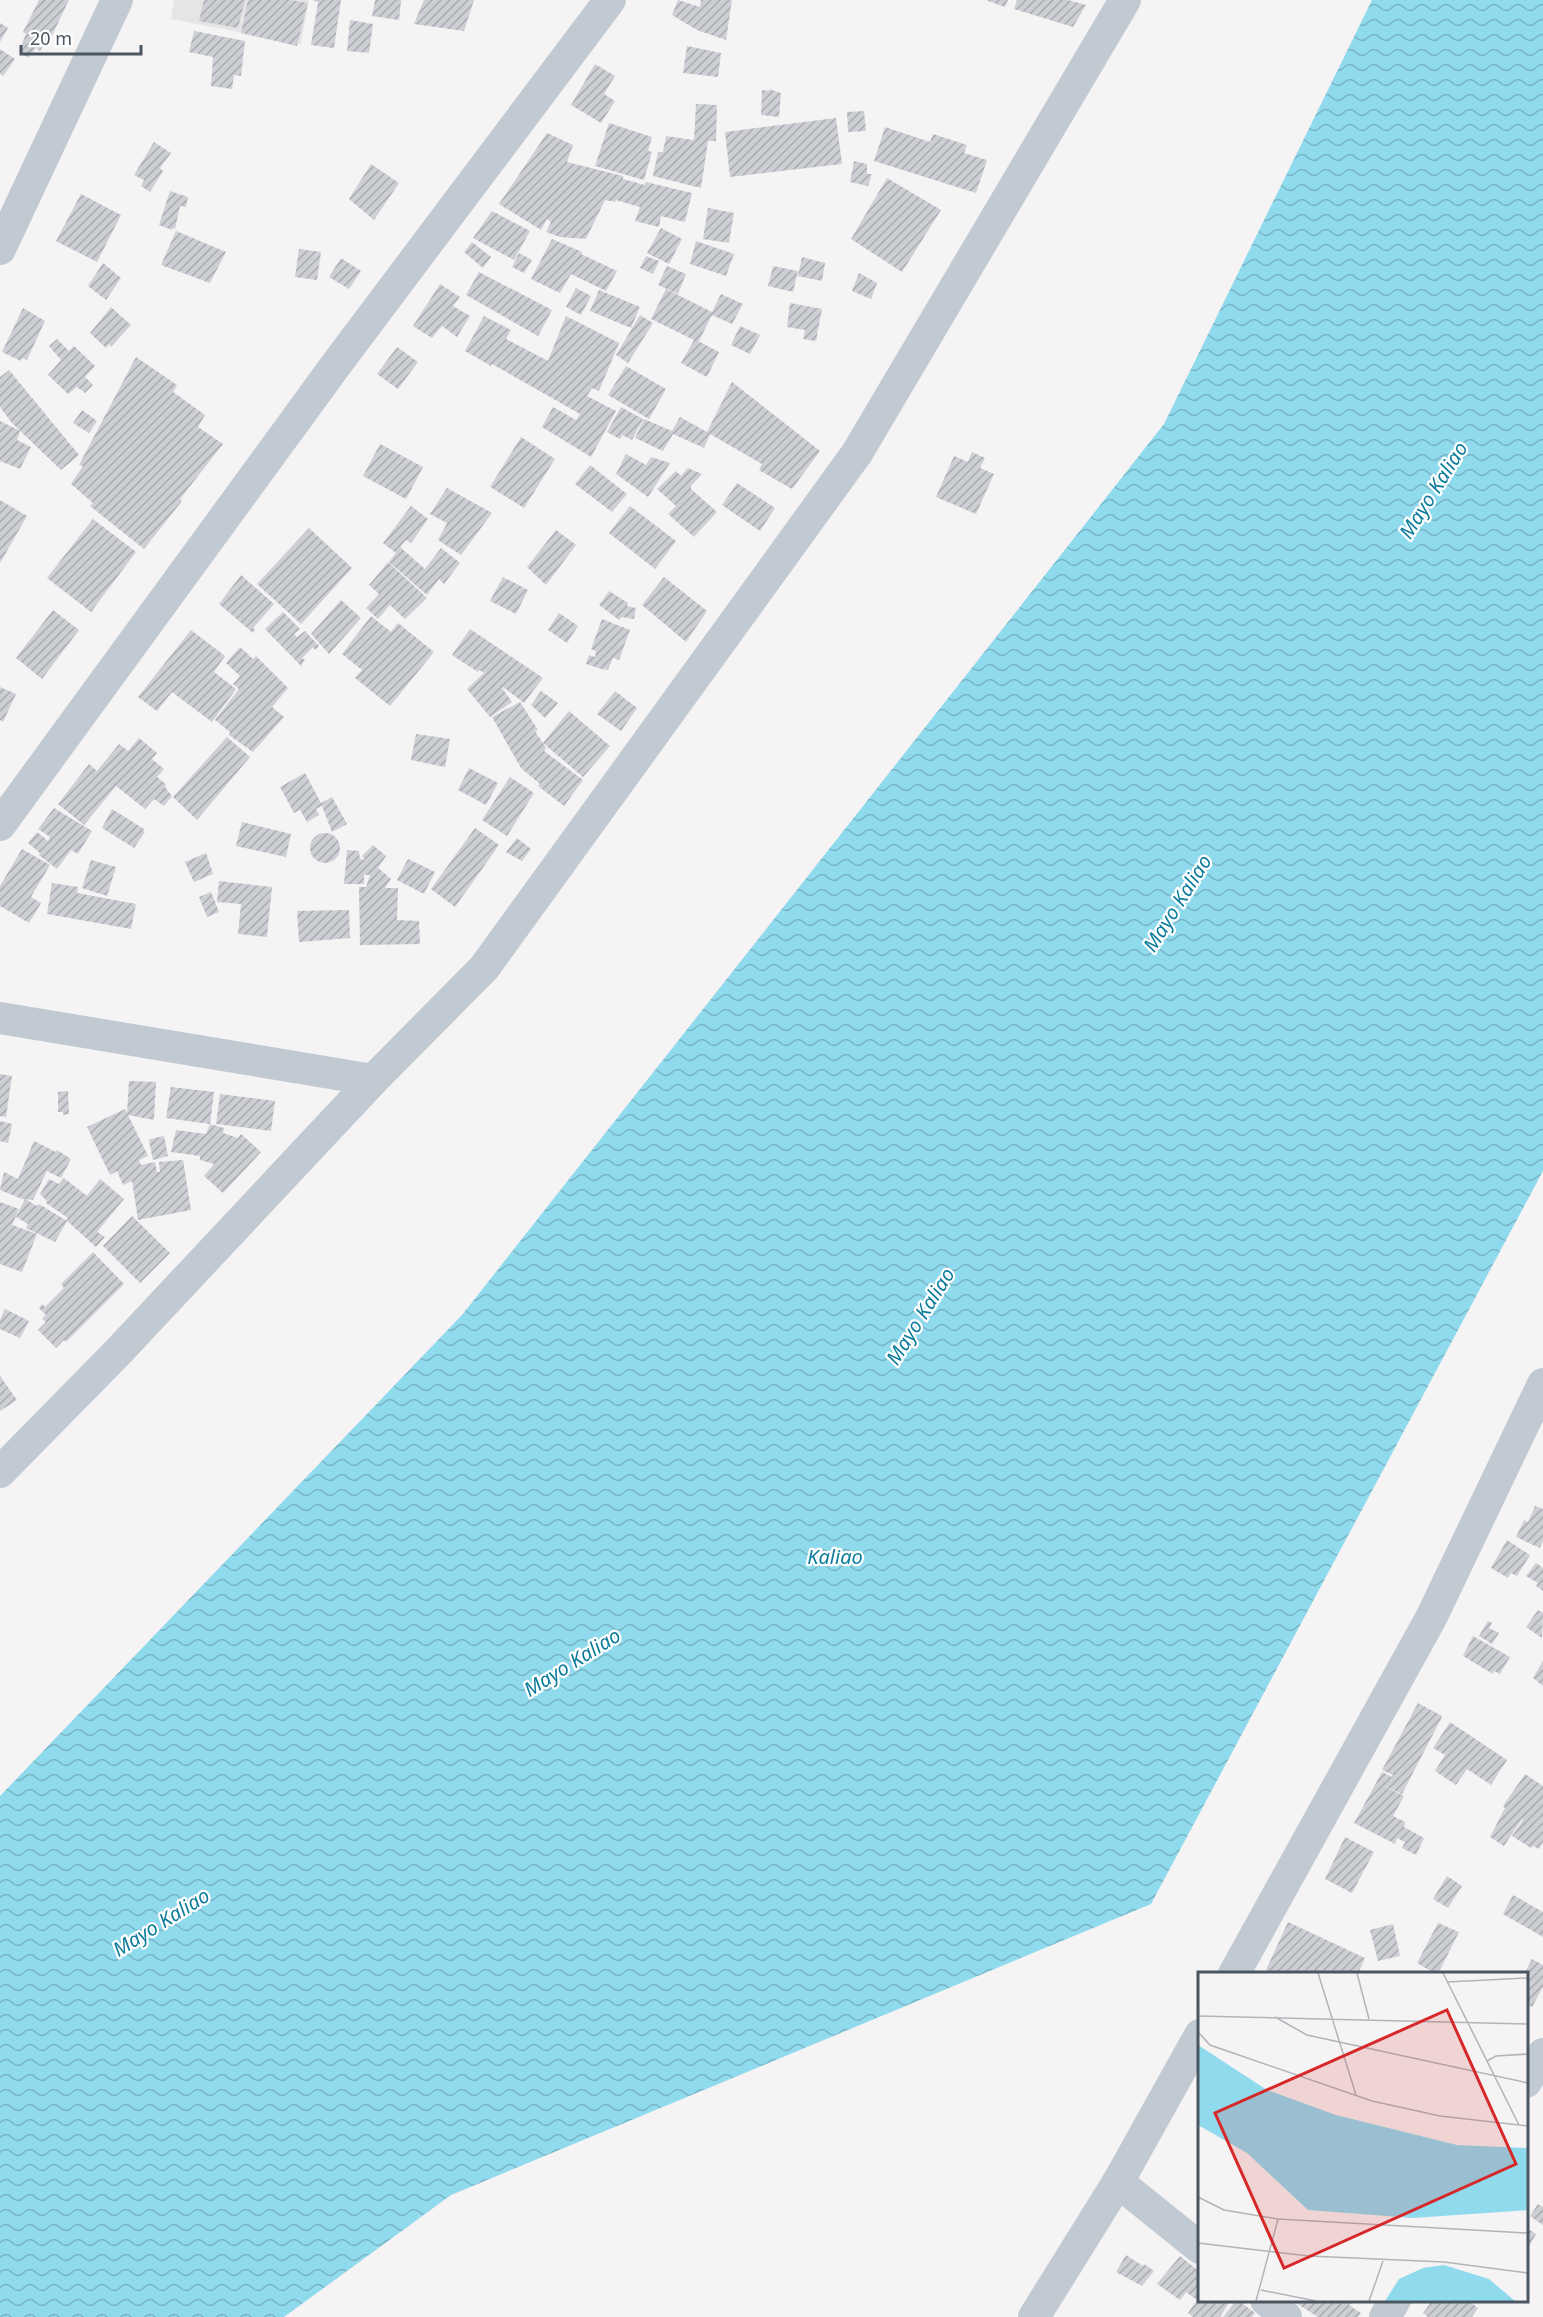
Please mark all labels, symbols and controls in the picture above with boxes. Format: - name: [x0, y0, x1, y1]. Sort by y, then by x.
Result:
- scale bar: [21, 18, 141, 56]
- text: 20 m: [30, 26, 72, 50]
- water label: Mayo Kaliao: [1393, 436, 1473, 544]
- water label: Mayo Kaliao: [1137, 849, 1217, 957]
- water label: Mayo Kaliao: [880, 1262, 960, 1370]
- water label: Kaliao: [807, 1543, 863, 1570]
- water label: Mayo Kaliao: [518, 1622, 626, 1702]
- water label: Mayo Kaliao: [107, 1882, 215, 1962]
- inset map: [1198, 1972, 1528, 2302]

